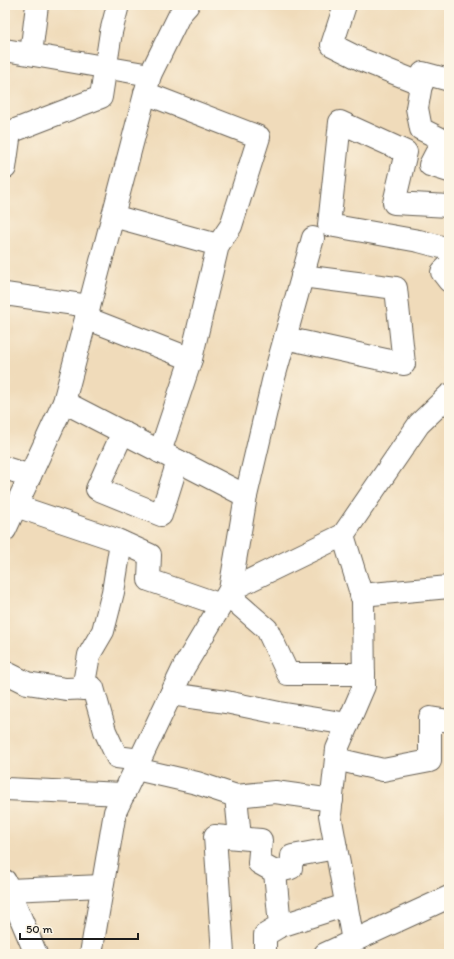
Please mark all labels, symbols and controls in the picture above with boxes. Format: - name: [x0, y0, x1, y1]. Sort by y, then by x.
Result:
- scale bar: [20, 915, 138, 941]
- text: 50 m: [26, 922, 52, 936]

